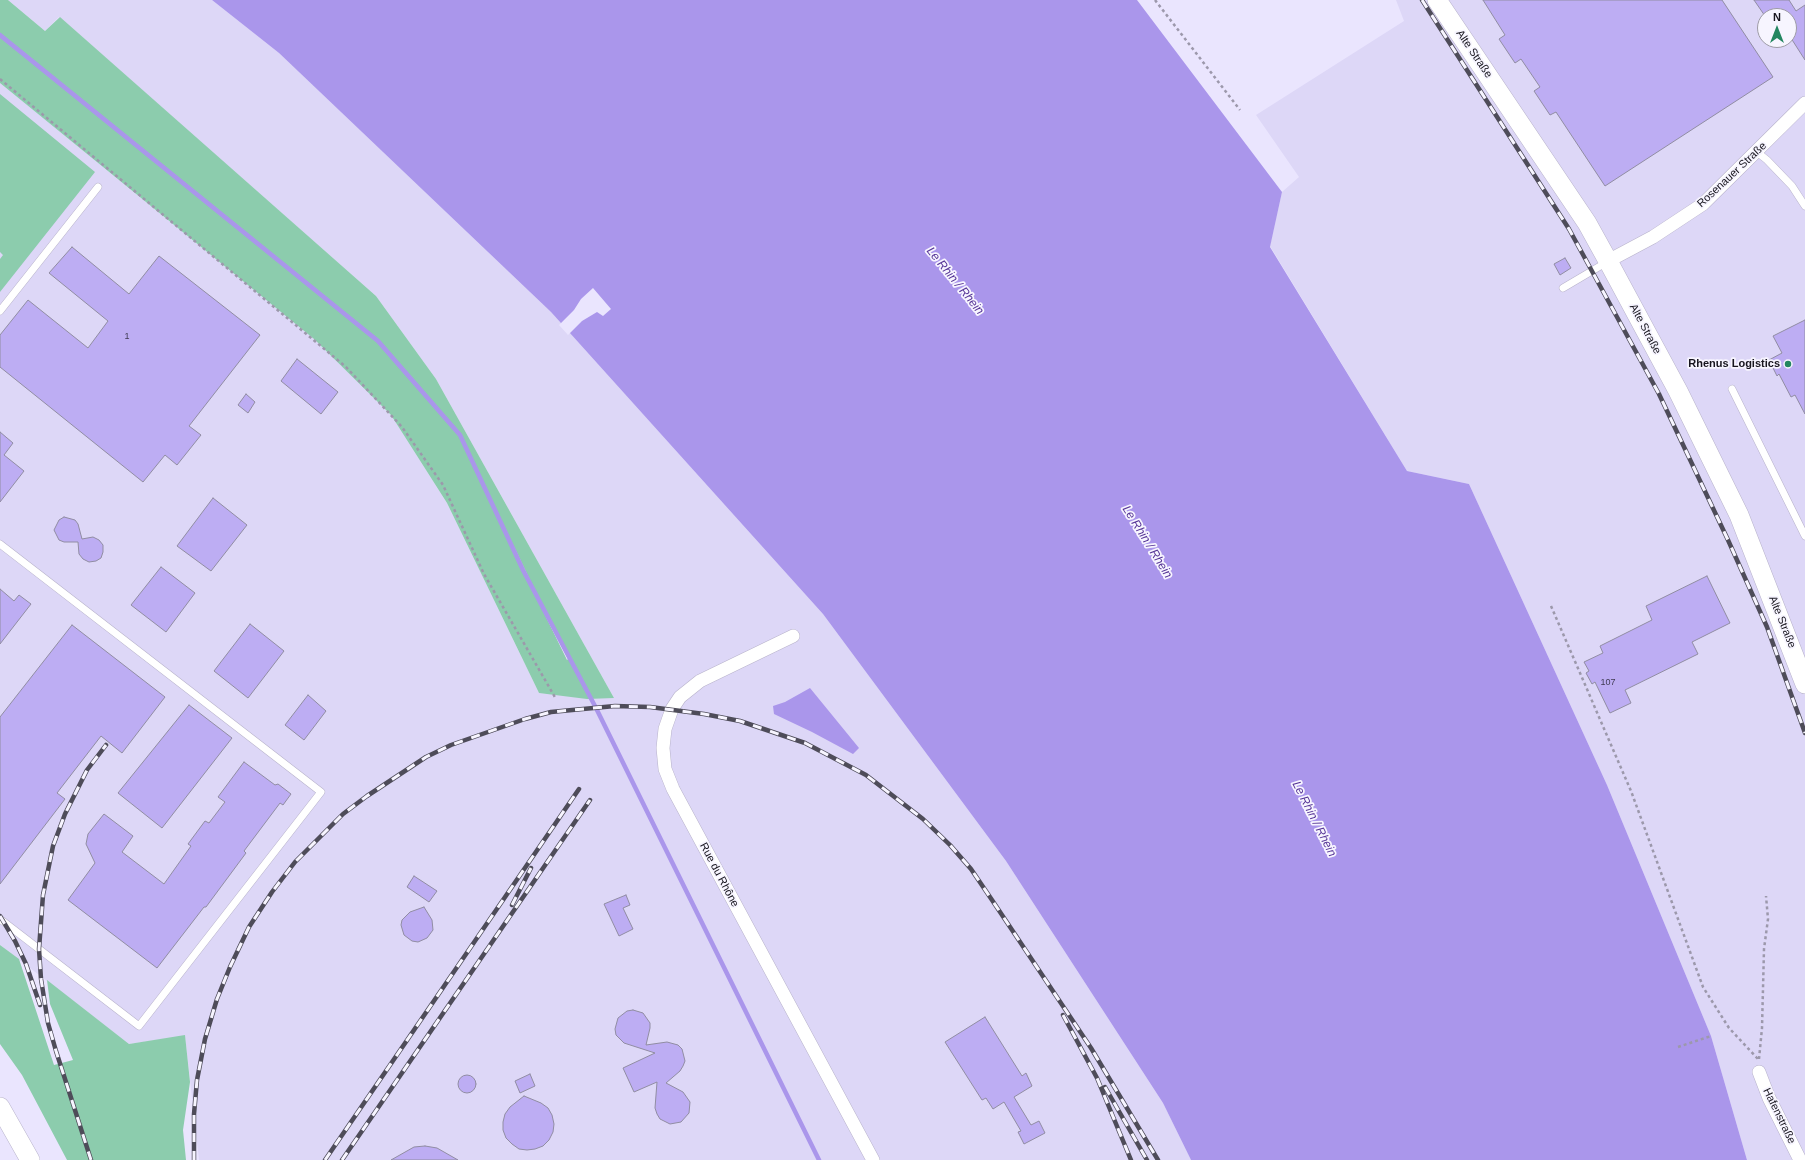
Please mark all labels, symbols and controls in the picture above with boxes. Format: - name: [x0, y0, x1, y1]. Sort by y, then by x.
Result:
- north arrow: [1757, 8, 1797, 48]
- text: N: [1773, 11, 1781, 23]
- street label: Alte Straße: [1453, 28, 1495, 80]
- street label: Rosenauer Straße: [1695, 140, 1769, 210]
- water label: Le Rhin / Rhein: [923, 244, 987, 318]
- street label: Alte Straße: [1626, 302, 1664, 356]
- house number: 1: [124, 332, 130, 342]
- place label: Rhenus Logistics: [1688, 357, 1780, 371]
- marker: Rhenus Logistics: [1783, 359, 1793, 369]
- water label: Le Rhin / Rhein: [1119, 503, 1175, 581]
- street label: Alte Straße: [1766, 594, 1798, 650]
- house number: 107: [1600, 678, 1616, 688]
- water label: Le Rhin / Rhein: [1289, 779, 1339, 859]
- street label: Rue du Rhône: [697, 841, 741, 909]
- street label: Hafenstraße: [1760, 1086, 1798, 1146]

